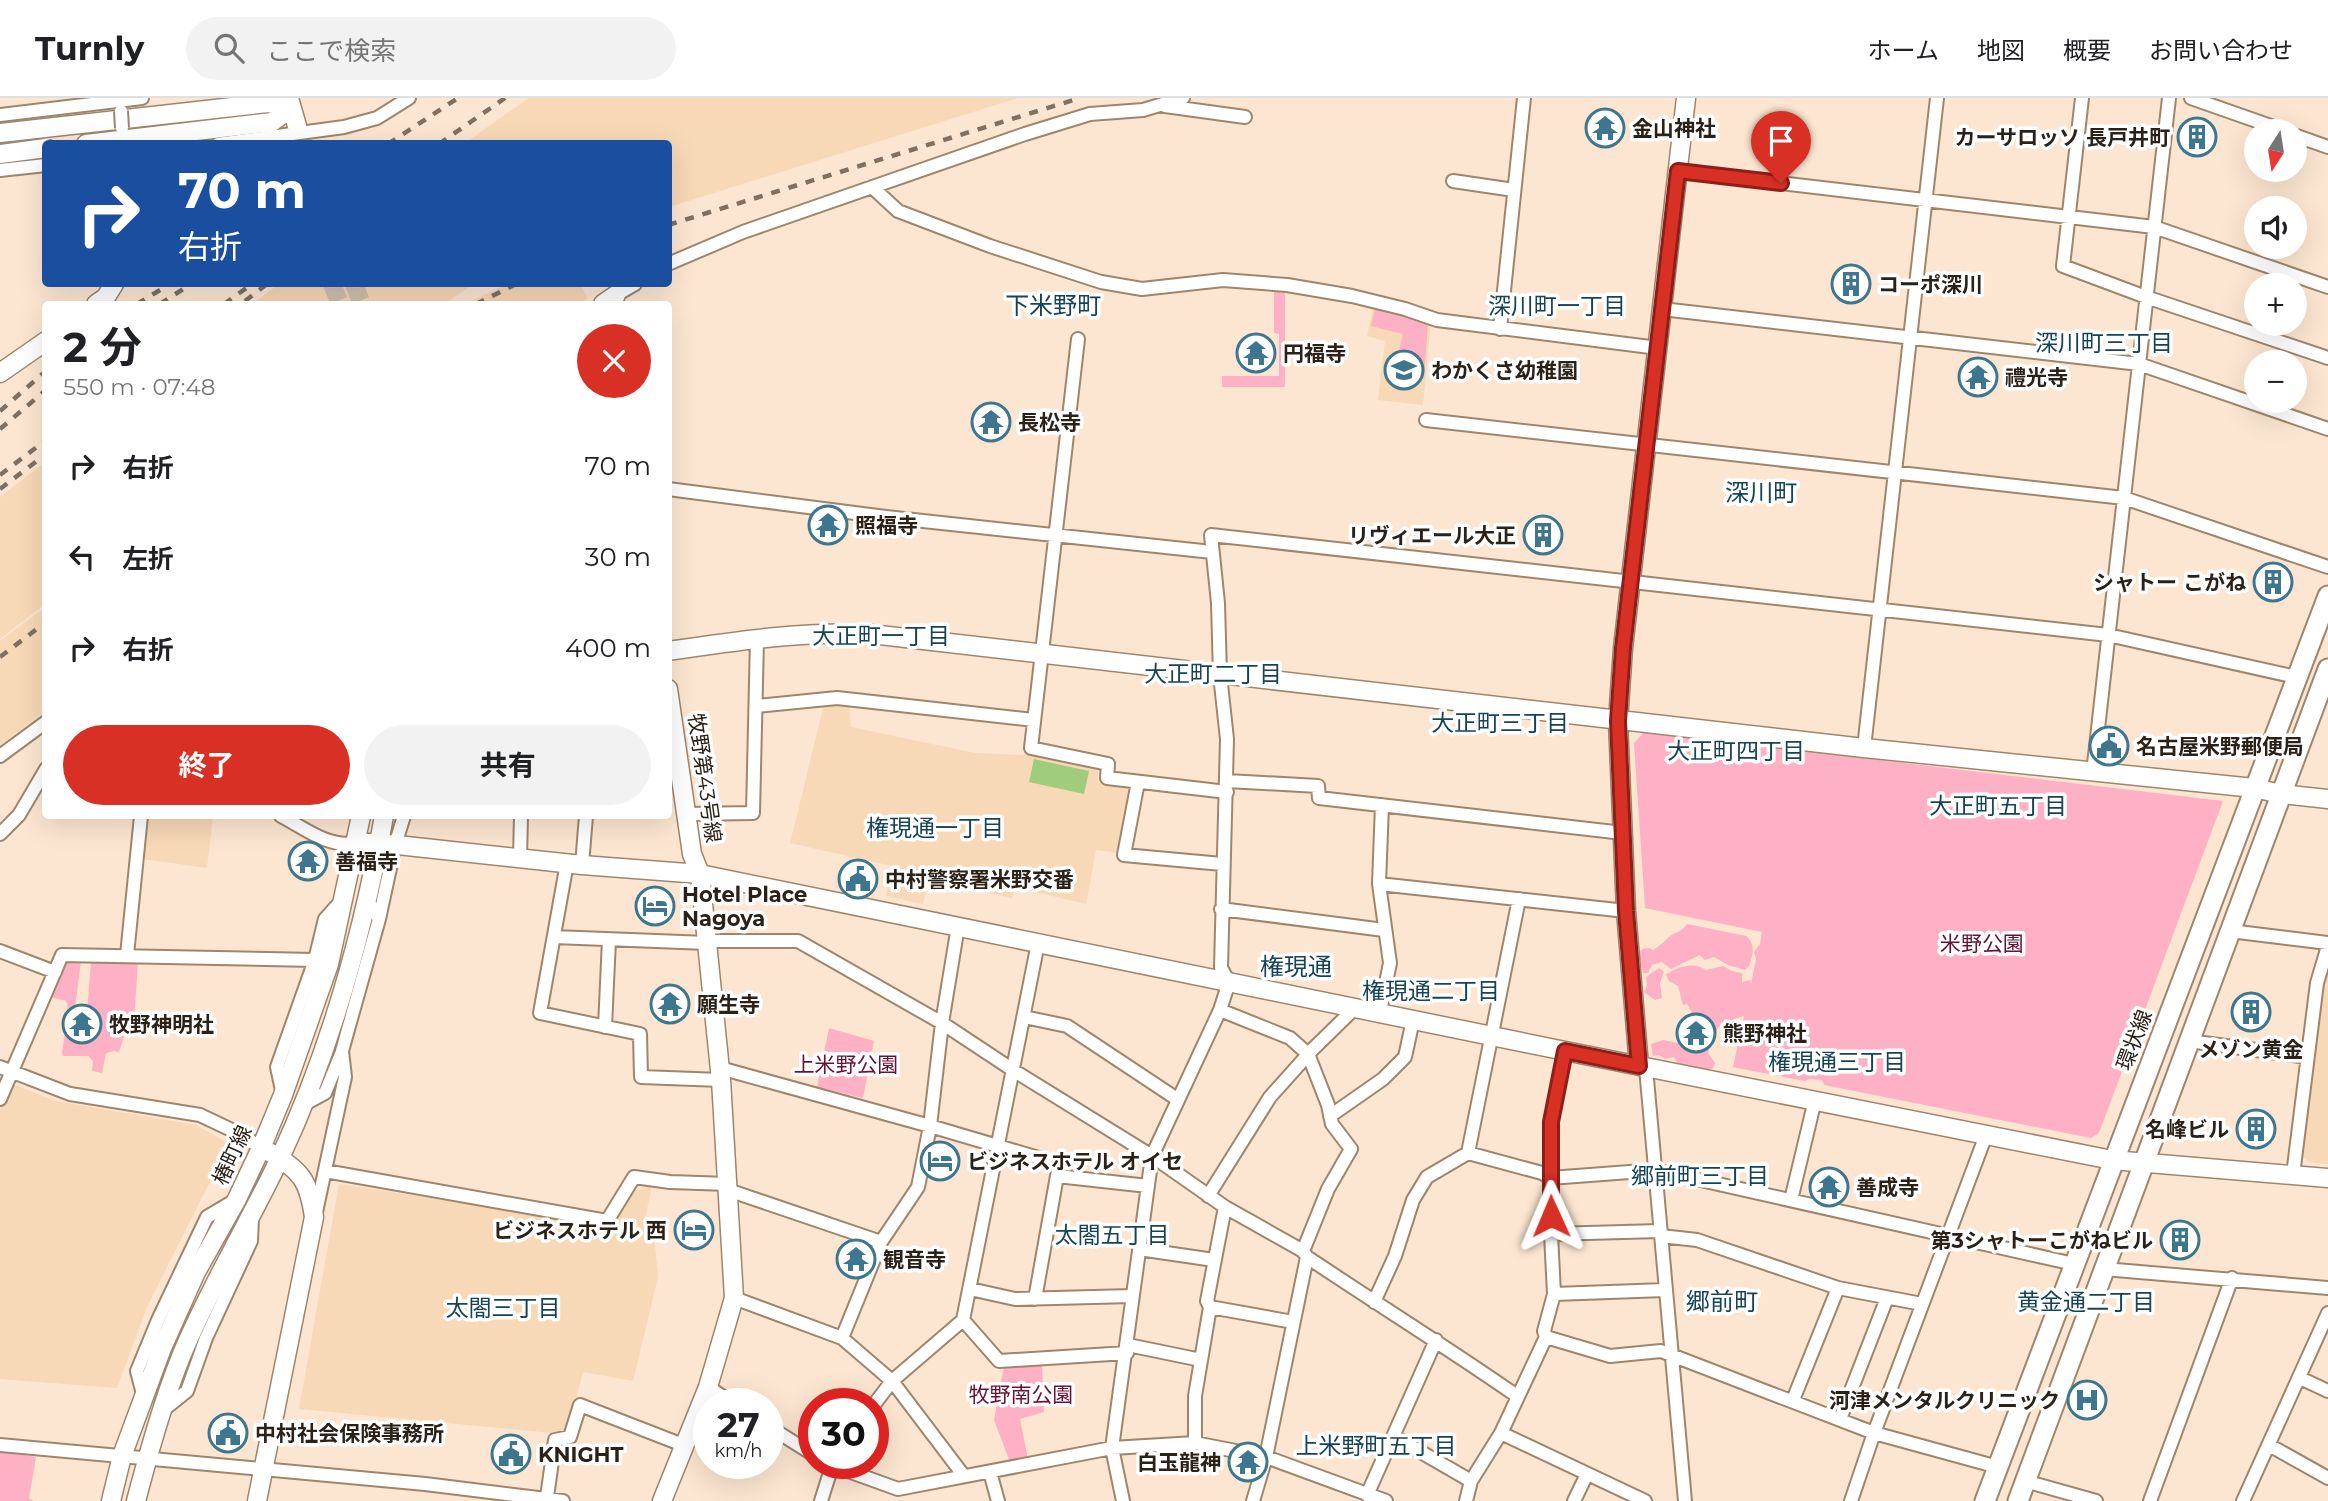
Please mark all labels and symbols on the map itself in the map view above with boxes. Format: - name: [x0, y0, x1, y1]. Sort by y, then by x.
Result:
- temple icon: 金山神社: [1584, 107, 1626, 149]
- pin: [1751, 111, 1811, 183]
- place label: 金山神社: [1632, 116, 1716, 141]
- building icon: カーサロッソ 長戸井町: [2176, 116, 2218, 158]
- north arrow: [2244, 119, 2306, 182]
- place label: カーサロッソ 長戸井町: [1954, 125, 2170, 150]
- building icon: コーポ深川: [1830, 263, 1872, 305]
- place label: コーポ深川: [1878, 272, 1983, 297]
- district label: 下米野町: [1005, 291, 1101, 320]
- district label: 深川町一丁目: [1488, 292, 1626, 320]
- district label: 深川町三丁目: [2035, 329, 2173, 357]
- temple icon: 円福寺: [1235, 332, 1277, 374]
- place label: 円福寺: [1283, 341, 1346, 366]
- school or university icon: わかくさ幼稚園: [1383, 349, 1425, 391]
- temple icon: 禮光寺: [1957, 356, 1999, 398]
- place label: わかくさ幼稚園: [1431, 358, 1578, 383]
- place label: 禮光寺: [2005, 365, 2068, 390]
- temple icon: 長松寺: [970, 401, 1012, 443]
- place label: 長松寺: [1018, 410, 1081, 435]
- district label: 深川町: [1725, 478, 1797, 507]
- temple icon: 照福寺: [807, 504, 849, 546]
- place label: 照福寺: [855, 513, 918, 538]
- building icon: リヴィエール大正: [1522, 514, 1564, 556]
- place label: リヴィエール大正: [1348, 523, 1516, 548]
- building icon: シャトー こがね: [2252, 561, 2294, 603]
- place label: シャトー こがね: [2093, 570, 2246, 595]
- district label: 大正町一丁目: [812, 622, 950, 650]
- district label: 大正町二丁目: [1144, 660, 1282, 688]
- district label: 大正町三丁目: [1431, 709, 1569, 737]
- street label: 牧野第43号線: [684, 712, 726, 844]
- public building icon: 名古屋米野郵便局: [2088, 725, 2130, 767]
- place label: 名古屋米野郵便局: [2136, 734, 2304, 759]
- district label: 大正町四丁目: [1667, 737, 1805, 765]
- district label: 大正町五丁目: [1929, 792, 2067, 820]
- district label: 権現通一丁目: [866, 814, 1004, 842]
- temple icon: 善福寺: [287, 840, 329, 882]
- place label: 善福寺: [335, 849, 398, 874]
- public building icon: 中村警察署米野交番: [837, 858, 879, 900]
- place label: 中村警察署米野交番: [885, 867, 1074, 892]
- place label: Hotel Place Nagoya: [682, 882, 807, 931]
- hotel icon: Hotel Place Nagoya: [634, 885, 676, 927]
- park label: 米野公園: [1940, 931, 2024, 956]
- district label: 権現通: [1260, 952, 1332, 981]
- district label: 権現通二丁目: [1362, 977, 1500, 1005]
- temple icon: 願生寺: [649, 983, 691, 1025]
- building icon: メゾン黄金: [2230, 991, 2272, 1033]
- place label: 願生寺: [697, 992, 760, 1017]
- temple icon: 牧野神明社: [61, 1003, 103, 1045]
- street label: 環状線: [2111, 1006, 2157, 1074]
- place label: 牧野神明社: [109, 1012, 214, 1037]
- temple icon: 熊野神社: [1675, 1012, 1717, 1054]
- place label: 熊野神社: [1723, 1021, 1807, 1046]
- place label: メゾン黄金: [2199, 1037, 2304, 1062]
- district label: 権現通三丁目: [1768, 1048, 1906, 1076]
- park label: 上米野公園: [794, 1052, 899, 1077]
- building icon: 名峰ビル: [2235, 1108, 2277, 1150]
- place label: 名峰ビル: [2145, 1117, 2229, 1142]
- street label: 椿町線: [207, 1121, 257, 1189]
- hotel icon: ビジネスホテル オイセ: [919, 1140, 961, 1182]
- place label: ビジネスホテル オイセ: [967, 1149, 1183, 1174]
- district label: 郷前町三丁目: [1631, 1162, 1769, 1190]
- temple icon: 善成寺: [1808, 1166, 1850, 1208]
- place label: 善成寺: [1856, 1175, 1919, 1200]
- position arrow: [1514, 1179, 1588, 1253]
- hotel icon: ビジネスホテル 西: [673, 1209, 715, 1251]
- place label: ビジネスホテル 西: [493, 1218, 667, 1243]
- building icon: 第3シャトーこがねビル: [2159, 1219, 2201, 1261]
- district label: 太閤五丁目: [1055, 1221, 1170, 1249]
- place label: 第3シャトーこがねビル: [1931, 1228, 2153, 1253]
- temple icon: 観音寺: [835, 1238, 877, 1280]
- place label: 観音寺: [883, 1247, 946, 1272]
- district label: 郷前町: [1686, 1287, 1758, 1316]
- district label: 黄金通二丁目: [2017, 1288, 2155, 1316]
- district label: 太閤三丁目: [446, 1294, 561, 1322]
- hospital icon: 河津メンタルクリニック: [2066, 1379, 2108, 1421]
- park label: 牧野南公園: [969, 1382, 1074, 1407]
- speed limit sign: 30: [798, 1388, 889, 1479]
- place label: 河津メンタルクリニック: [1829, 1388, 2060, 1413]
- public building icon: 中村社会保険事務所: [207, 1412, 249, 1454]
- place label: 中村社会保険事務所: [255, 1421, 444, 1446]
- district label: 上米野町五丁目: [1296, 1432, 1457, 1460]
- public building icon: KNIGHT: [490, 1433, 532, 1475]
- temple icon: 白玉龍神: [1227, 1441, 1269, 1483]
- place label: KNIGHT: [538, 1442, 624, 1467]
- place label: 白玉龍神: [1137, 1450, 1221, 1475]

